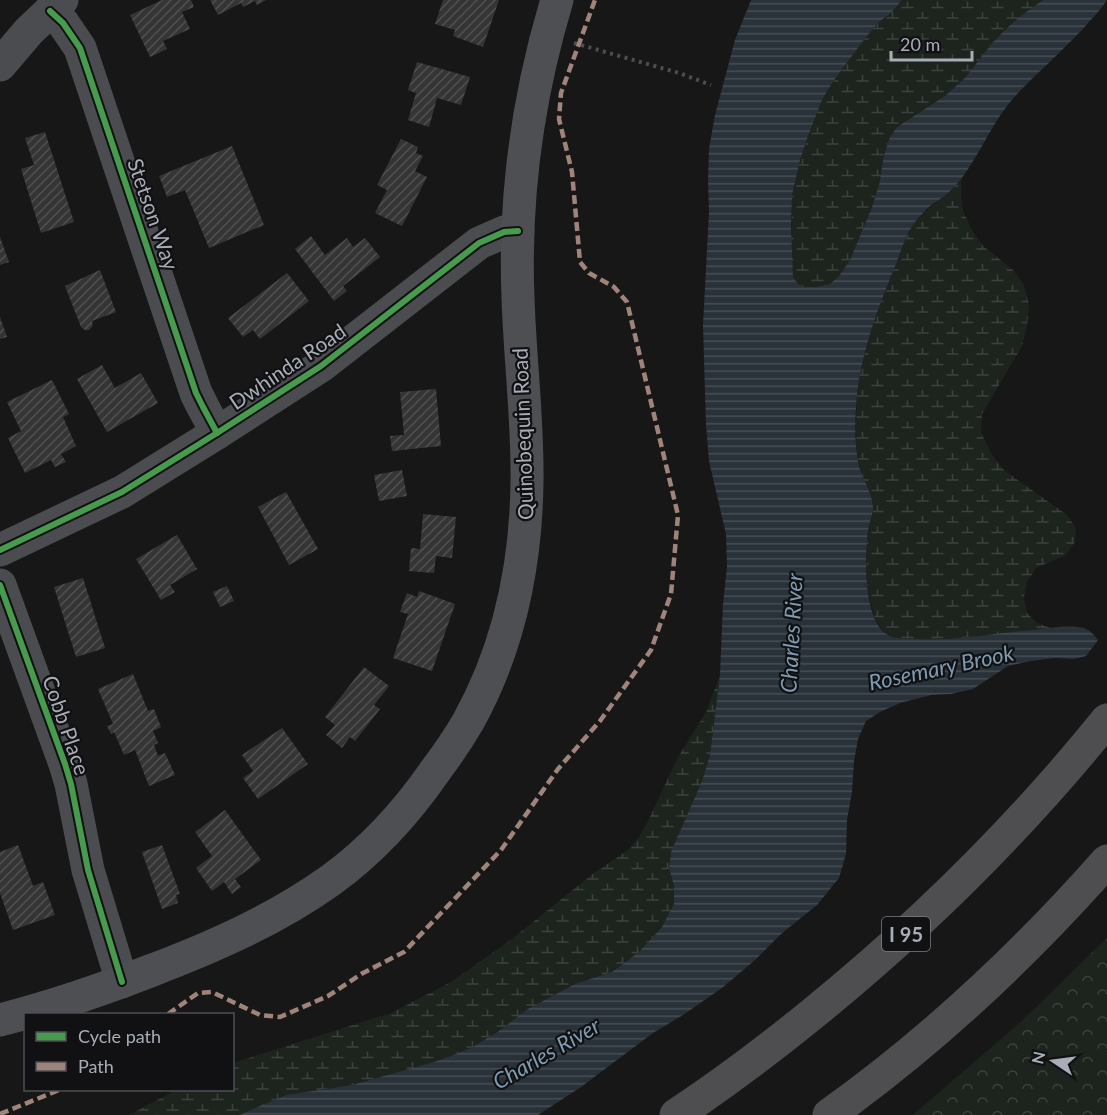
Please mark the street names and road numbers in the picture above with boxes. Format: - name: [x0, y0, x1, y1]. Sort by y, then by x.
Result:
- street label: Stetson Way: [123, 155, 185, 273]
- street label: Dwhinda Road: [224, 318, 350, 414]
- street label: Quinobequin Road: [507, 348, 537, 520]
- street label: Cobb Place: [38, 672, 96, 778]
- road number: I 95: [882, 917, 930, 951]

